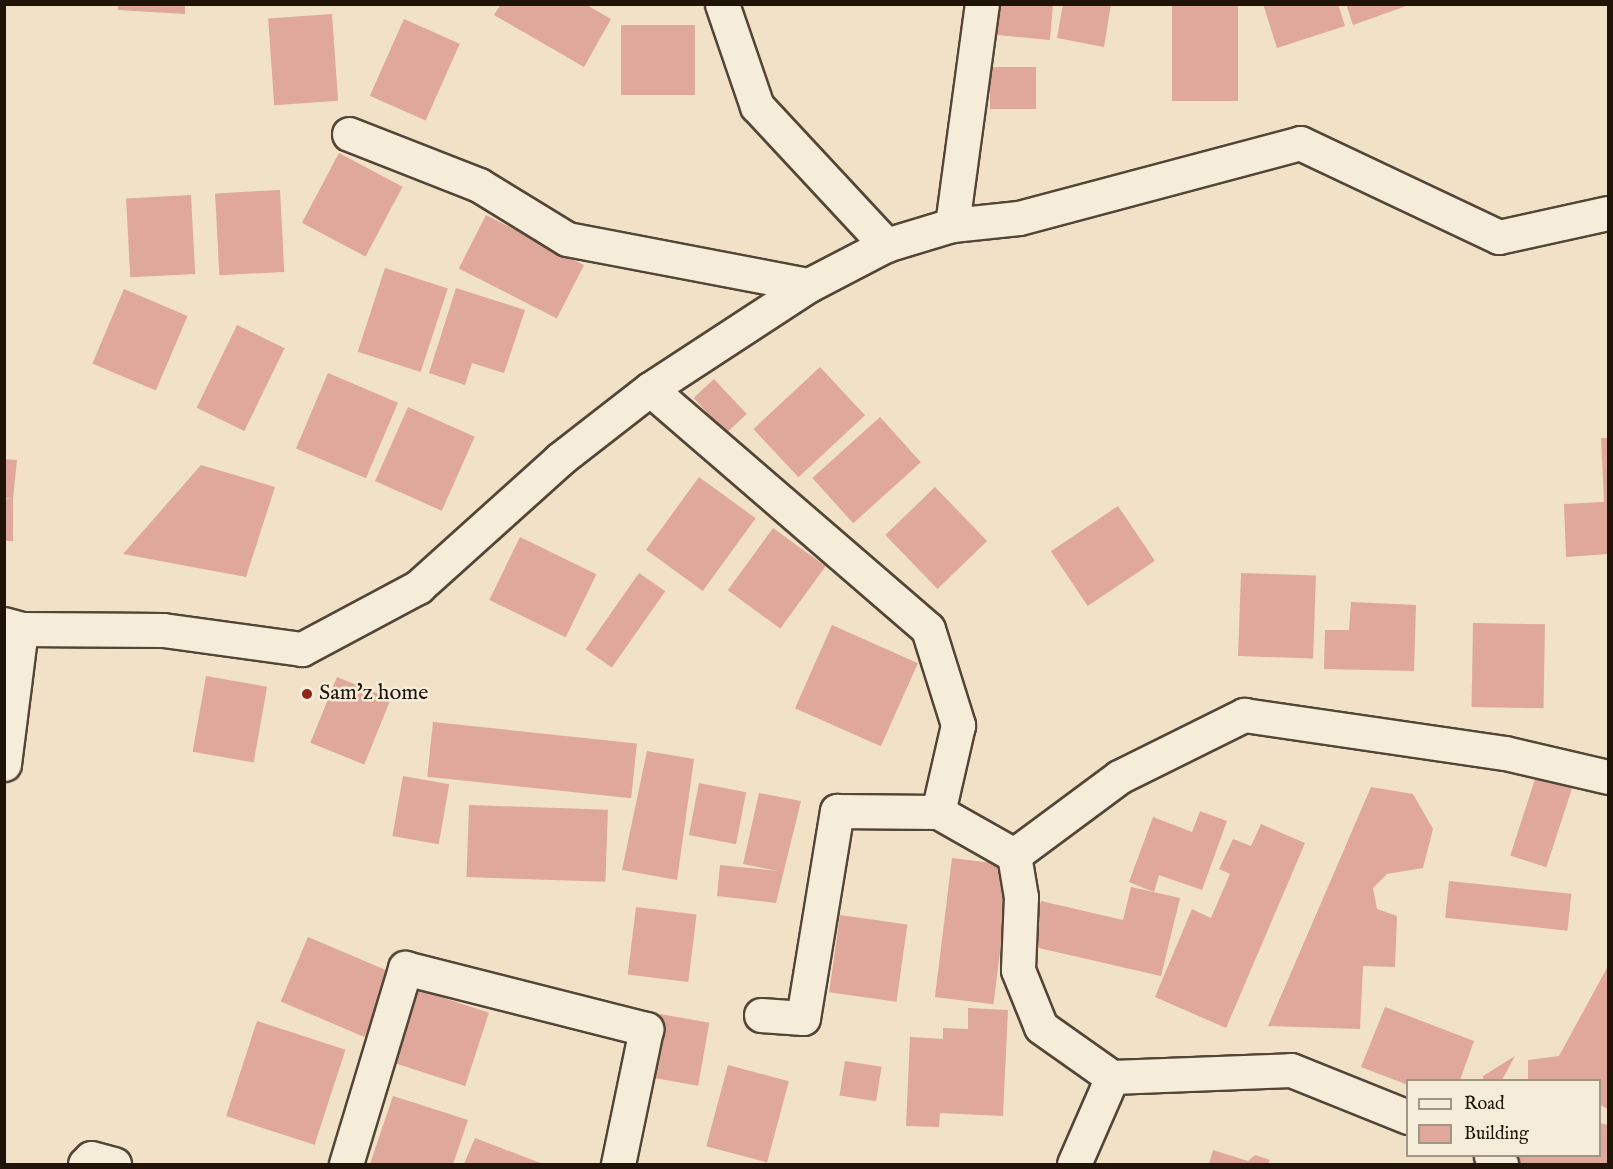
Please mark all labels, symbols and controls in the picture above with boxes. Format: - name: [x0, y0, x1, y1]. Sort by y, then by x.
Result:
- place label: Sam'z home: [319, 681, 428, 707]
- marker: Sam'z home: [300, 687, 314, 701]
- legend: [1406, 1079, 1601, 1157]
- text: Road: [1464, 1093, 1505, 1116]
- text: Building: [1464, 1123, 1529, 1146]

